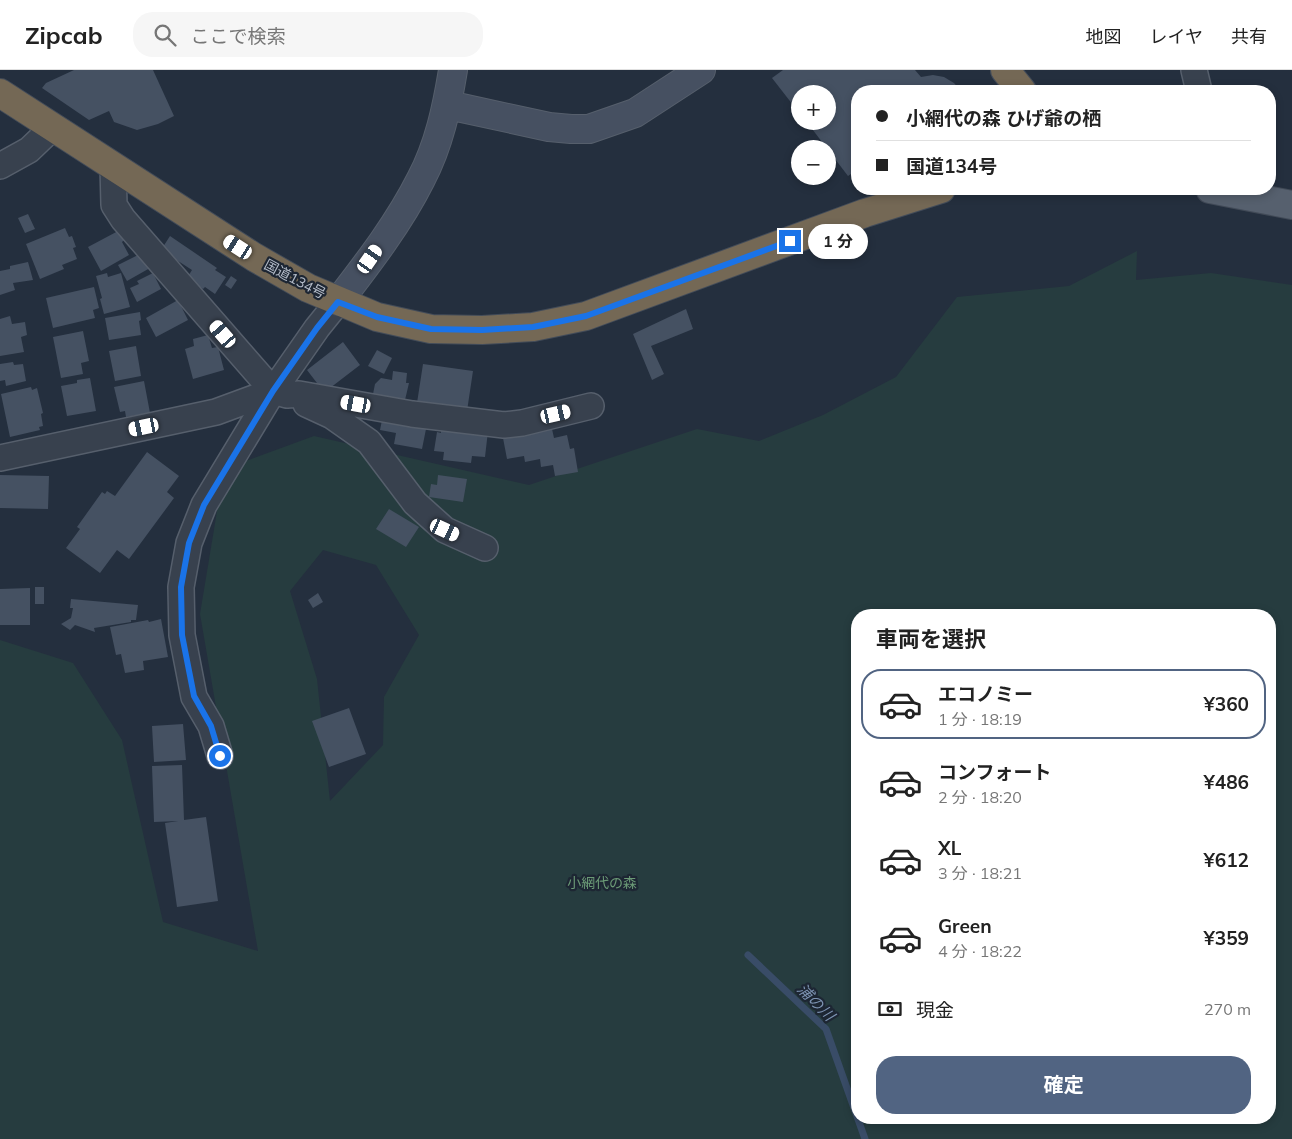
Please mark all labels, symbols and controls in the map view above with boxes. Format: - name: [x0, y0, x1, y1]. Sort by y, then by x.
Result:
- search box: [133, 12, 483, 57]
- text: Zipcab: [25, 20, 103, 50]
- icon: search: [151, 21, 179, 49]
- text: ここで検索: [191, 24, 286, 48]
- text: 地図: [1086, 25, 1122, 48]
- text: レイヤ: [1150, 25, 1203, 48]
- text: 共有: [1231, 25, 1267, 48]
- map controls: [791, 85, 836, 185]
- button: +: [791, 85, 836, 130]
- text: 小網代の森 ひげ爺の栖: [906, 106, 1101, 130]
- button: −: [791, 140, 836, 185]
- text: 国道134号: [906, 154, 997, 178]
- callout: 1 分: [808, 224, 868, 258]
- route end: [779, 230, 801, 252]
- text: 1 分: [823, 231, 853, 251]
- car: [221, 233, 254, 261]
- car: [355, 242, 384, 276]
- street label: 国道134号: [261, 255, 329, 303]
- car: [207, 318, 238, 350]
- car: [339, 394, 372, 414]
- car: [539, 403, 572, 425]
- car: [127, 417, 160, 437]
- car: [428, 517, 461, 543]
- text: 車両を選択: [876, 625, 986, 653]
- icon: car: [878, 682, 923, 727]
- text: エコノミー: [938, 682, 1033, 706]
- text: ¥360: [1203, 692, 1249, 716]
- text: 1 分 · 18:19: [938, 709, 1022, 729]
- route start: [209, 745, 231, 767]
- icon: car: [878, 760, 923, 805]
- text: コンフォート: [938, 760, 1051, 784]
- text: ¥486: [1203, 770, 1249, 794]
- text: 2 分 · 18:20: [938, 787, 1022, 807]
- text: XL: [938, 836, 961, 860]
- icon: car: [878, 838, 923, 883]
- text: ¥612: [1203, 848, 1249, 872]
- text: 3 分 · 18:21: [938, 863, 1022, 883]
- park label: 小網代の森: [567, 874, 637, 892]
- text: Green: [938, 914, 992, 938]
- icon: car: [878, 916, 923, 961]
- text: ¥359: [1203, 926, 1249, 950]
- text: 4 分 · 18:22: [938, 941, 1022, 961]
- water label: 浦の川: [793, 979, 840, 1026]
- icon: cash: [876, 995, 904, 1023]
- text: 現金: [916, 998, 954, 1022]
- text: 270 m: [1204, 999, 1251, 1019]
- button: 確定: [876, 1056, 1251, 1114]

